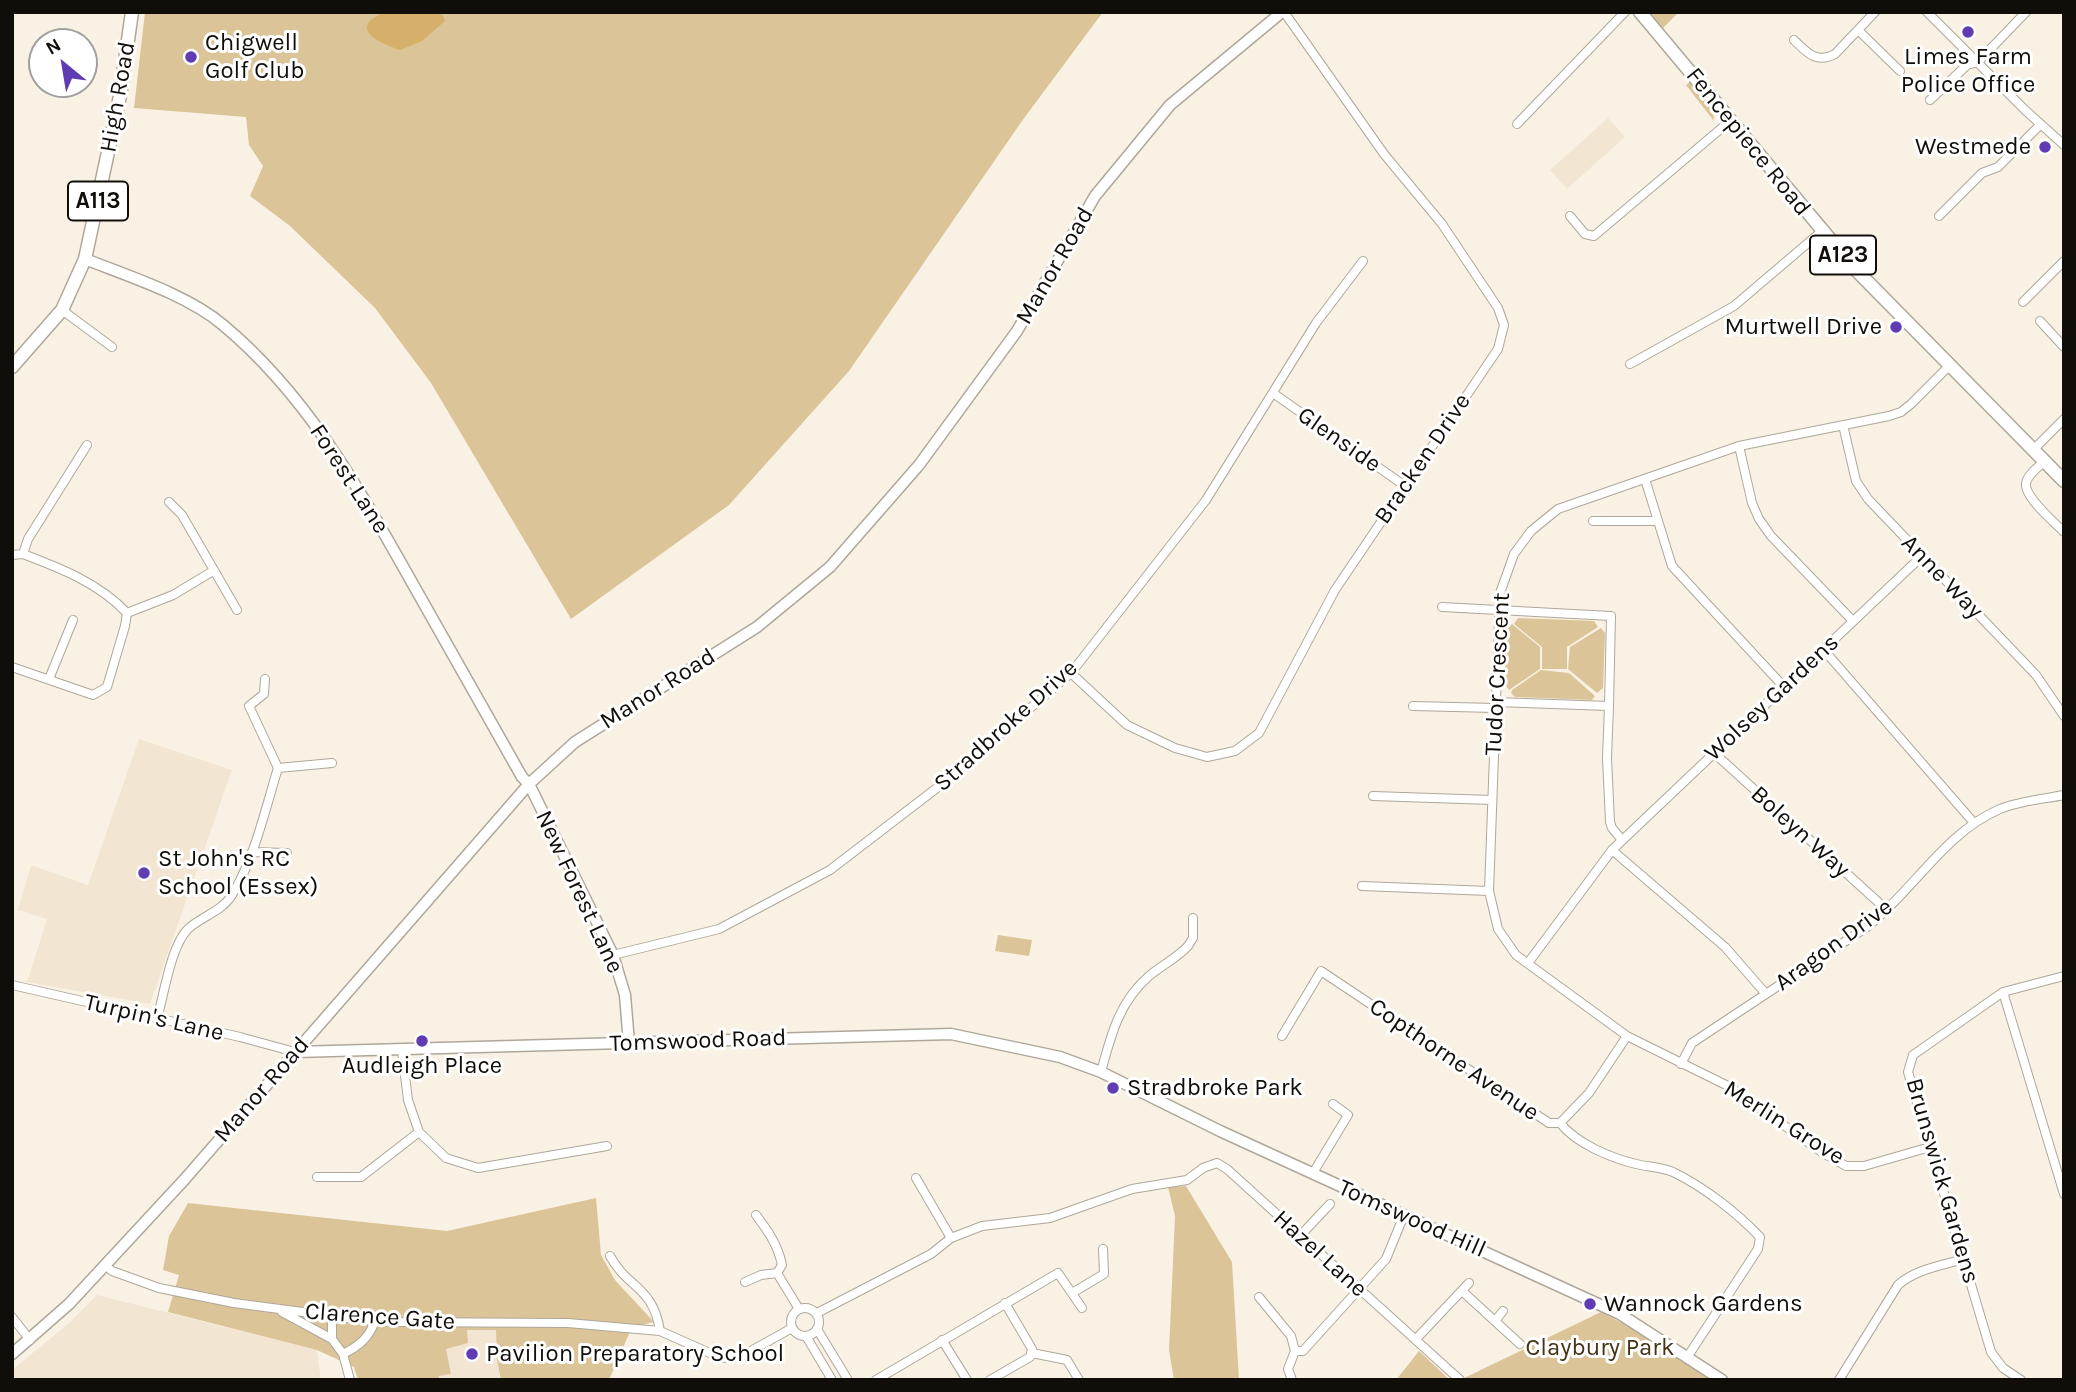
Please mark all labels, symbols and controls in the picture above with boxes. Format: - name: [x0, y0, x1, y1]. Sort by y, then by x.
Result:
- marker: Limes Farm Police Office: [1960, 24, 1976, 40]
- north arrow: [28, 28, 98, 98]
- place label: Chigwell Golf Club: [205, 29, 304, 85]
- text: N: [42, 34, 65, 59]
- street label: High Road: [94, 39, 142, 155]
- place label: Limes Farm Police Office: [1901, 43, 2035, 99]
- marker: Chigwell Golf Club: [183, 49, 199, 65]
- street label: Fencepiece Road: [1679, 62, 1817, 222]
- place label: Westmede: [1915, 133, 2031, 161]
- marker: Westmede: [2037, 139, 2053, 155]
- road number: A113: [68, 182, 128, 220]
- street label: Manor Road: [1010, 202, 1100, 330]
- road number: A123: [1810, 236, 1876, 274]
- place label: Murtwell Drive: [1725, 313, 1882, 341]
- marker: Murtwell Drive: [1888, 319, 1904, 335]
- street label: Bracken Drive: [1369, 388, 1477, 530]
- street label: Glenside: [1292, 401, 1386, 479]
- street label: Forest Lane: [303, 419, 395, 539]
- street label: Anne Way: [1895, 529, 1989, 625]
- street label: Tudor Crescent: [1479, 592, 1517, 756]
- street label: Wolsey Gardens: [1699, 628, 1845, 768]
- street label: Manor Road: [595, 642, 721, 736]
- street label: Stradbroke Drive: [928, 654, 1084, 798]
- street label: Boleyn Way: [1744, 780, 1856, 884]
- street label: New Forest Lane: [529, 806, 629, 978]
- place label: St John's RC School (Essex): [158, 845, 318, 901]
- marker: St John's RC School (Essex): [136, 865, 152, 881]
- street label: Aragon Drive: [1769, 893, 1899, 997]
- street label: Turpin's Lane: [82, 988, 226, 1048]
- street label: Copthorne Avenue: [1364, 993, 1544, 1127]
- street label: Tomswood Road: [609, 1024, 787, 1058]
- street label: Manor Road: [208, 1031, 316, 1149]
- marker: Audleigh Place: [414, 1033, 430, 1049]
- place label: Audleigh Place: [342, 1052, 502, 1080]
- place label: Stradbroke Park: [1127, 1074, 1303, 1102]
- street label: Merlin Grove: [1718, 1074, 1850, 1172]
- street label: Brunswick Gardens: [1899, 1075, 1985, 1287]
- marker: Stradbroke Park: [1105, 1080, 1121, 1096]
- street label: Tomswood Hill: [1334, 1174, 1490, 1264]
- street label: Hazel Lane: [1267, 1204, 1373, 1304]
- place label: Wannock Gardens: [1604, 1290, 1803, 1318]
- marker: Wannock Gardens: [1582, 1296, 1598, 1312]
- street label: Clarence Gate: [304, 1297, 456, 1337]
- park label: Claybury Park: [1526, 1334, 1674, 1362]
- place label: Pavilion Preparatory School: [486, 1340, 784, 1368]
- marker: Pavilion Preparatory School: [464, 1346, 480, 1362]

